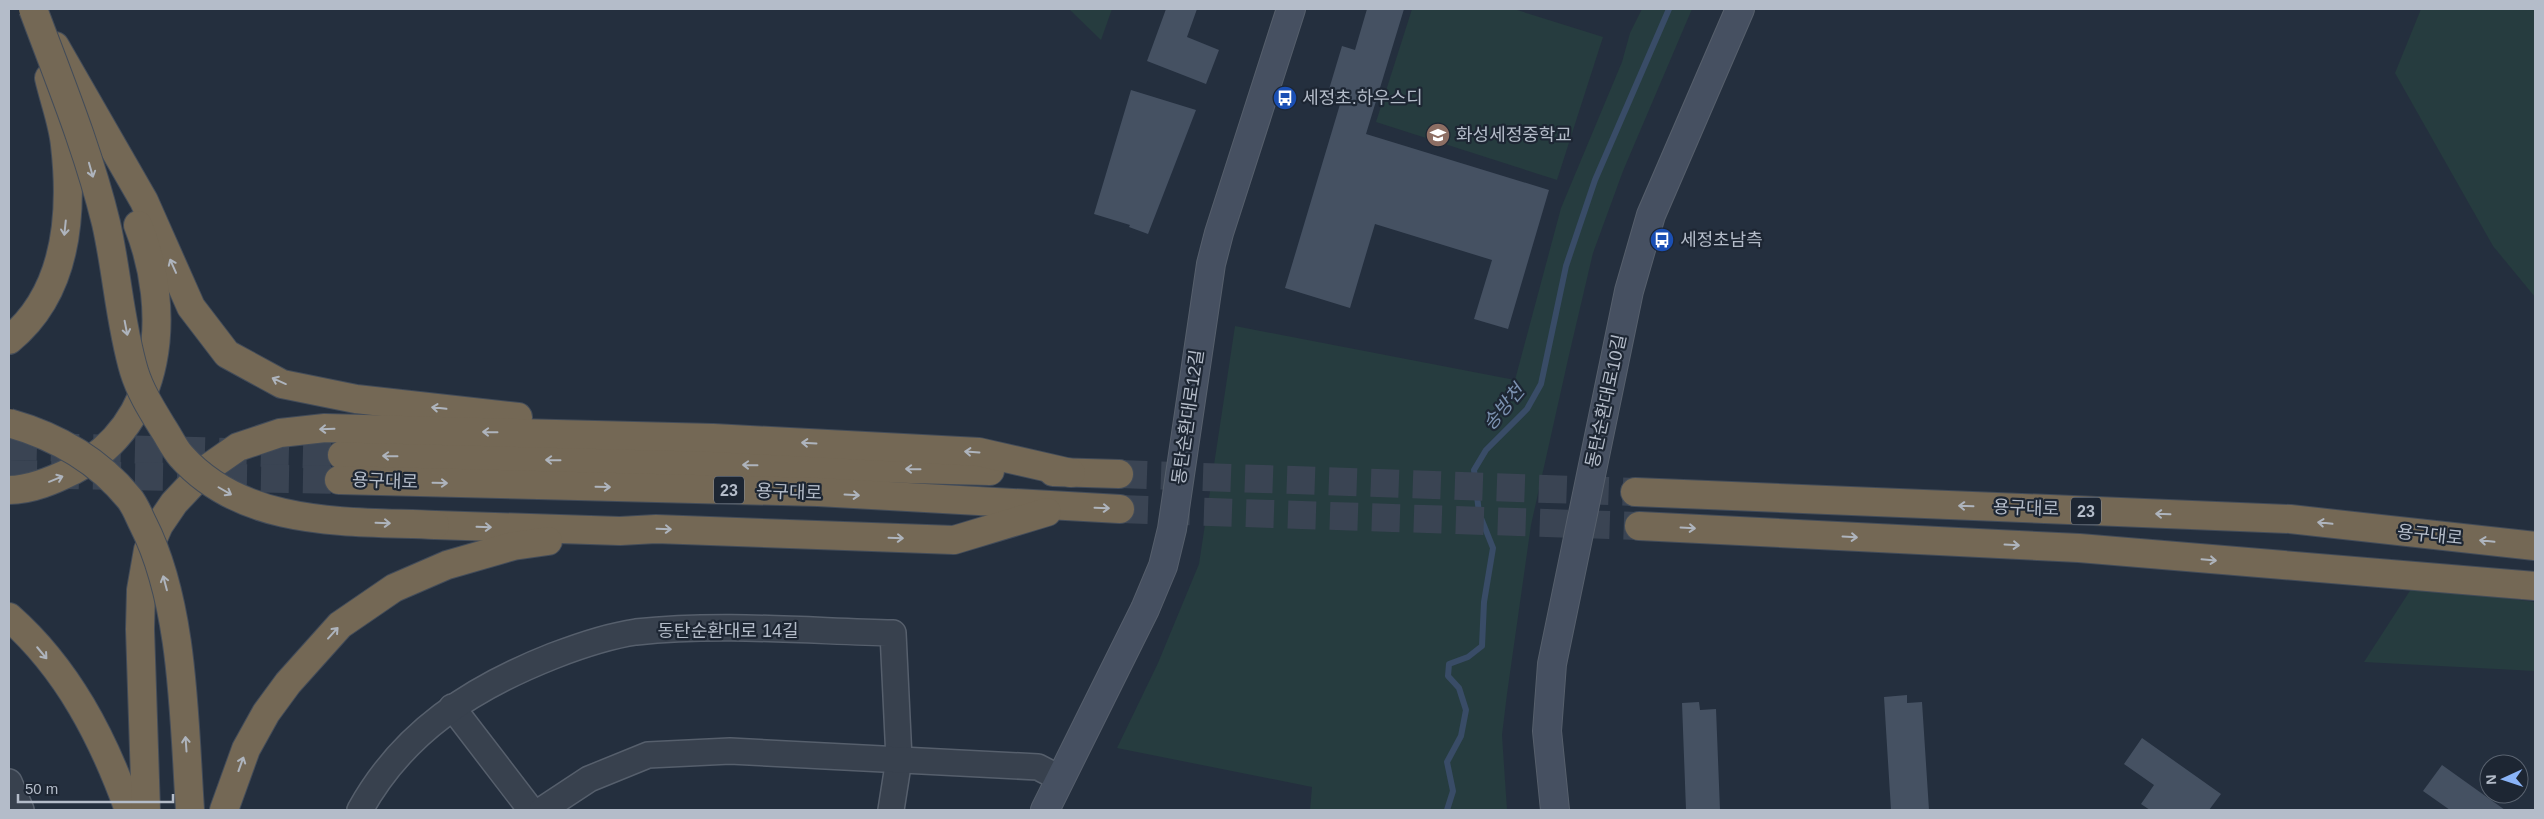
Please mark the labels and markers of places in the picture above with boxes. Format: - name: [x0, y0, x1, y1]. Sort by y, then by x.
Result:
- bus stop icon: 세정초.하우스디: [1272, 85, 1298, 111]
- place label: 세정초.하우스디: [1302, 88, 1423, 108]
- school or university icon: 화성세정중학교: [1425, 122, 1451, 148]
- place label: 화성세정중학교: [1456, 125, 1572, 145]
- bus stop icon: 세정초남측: [1649, 227, 1675, 253]
- place label: 세정초남측: [1680, 230, 1763, 250]

